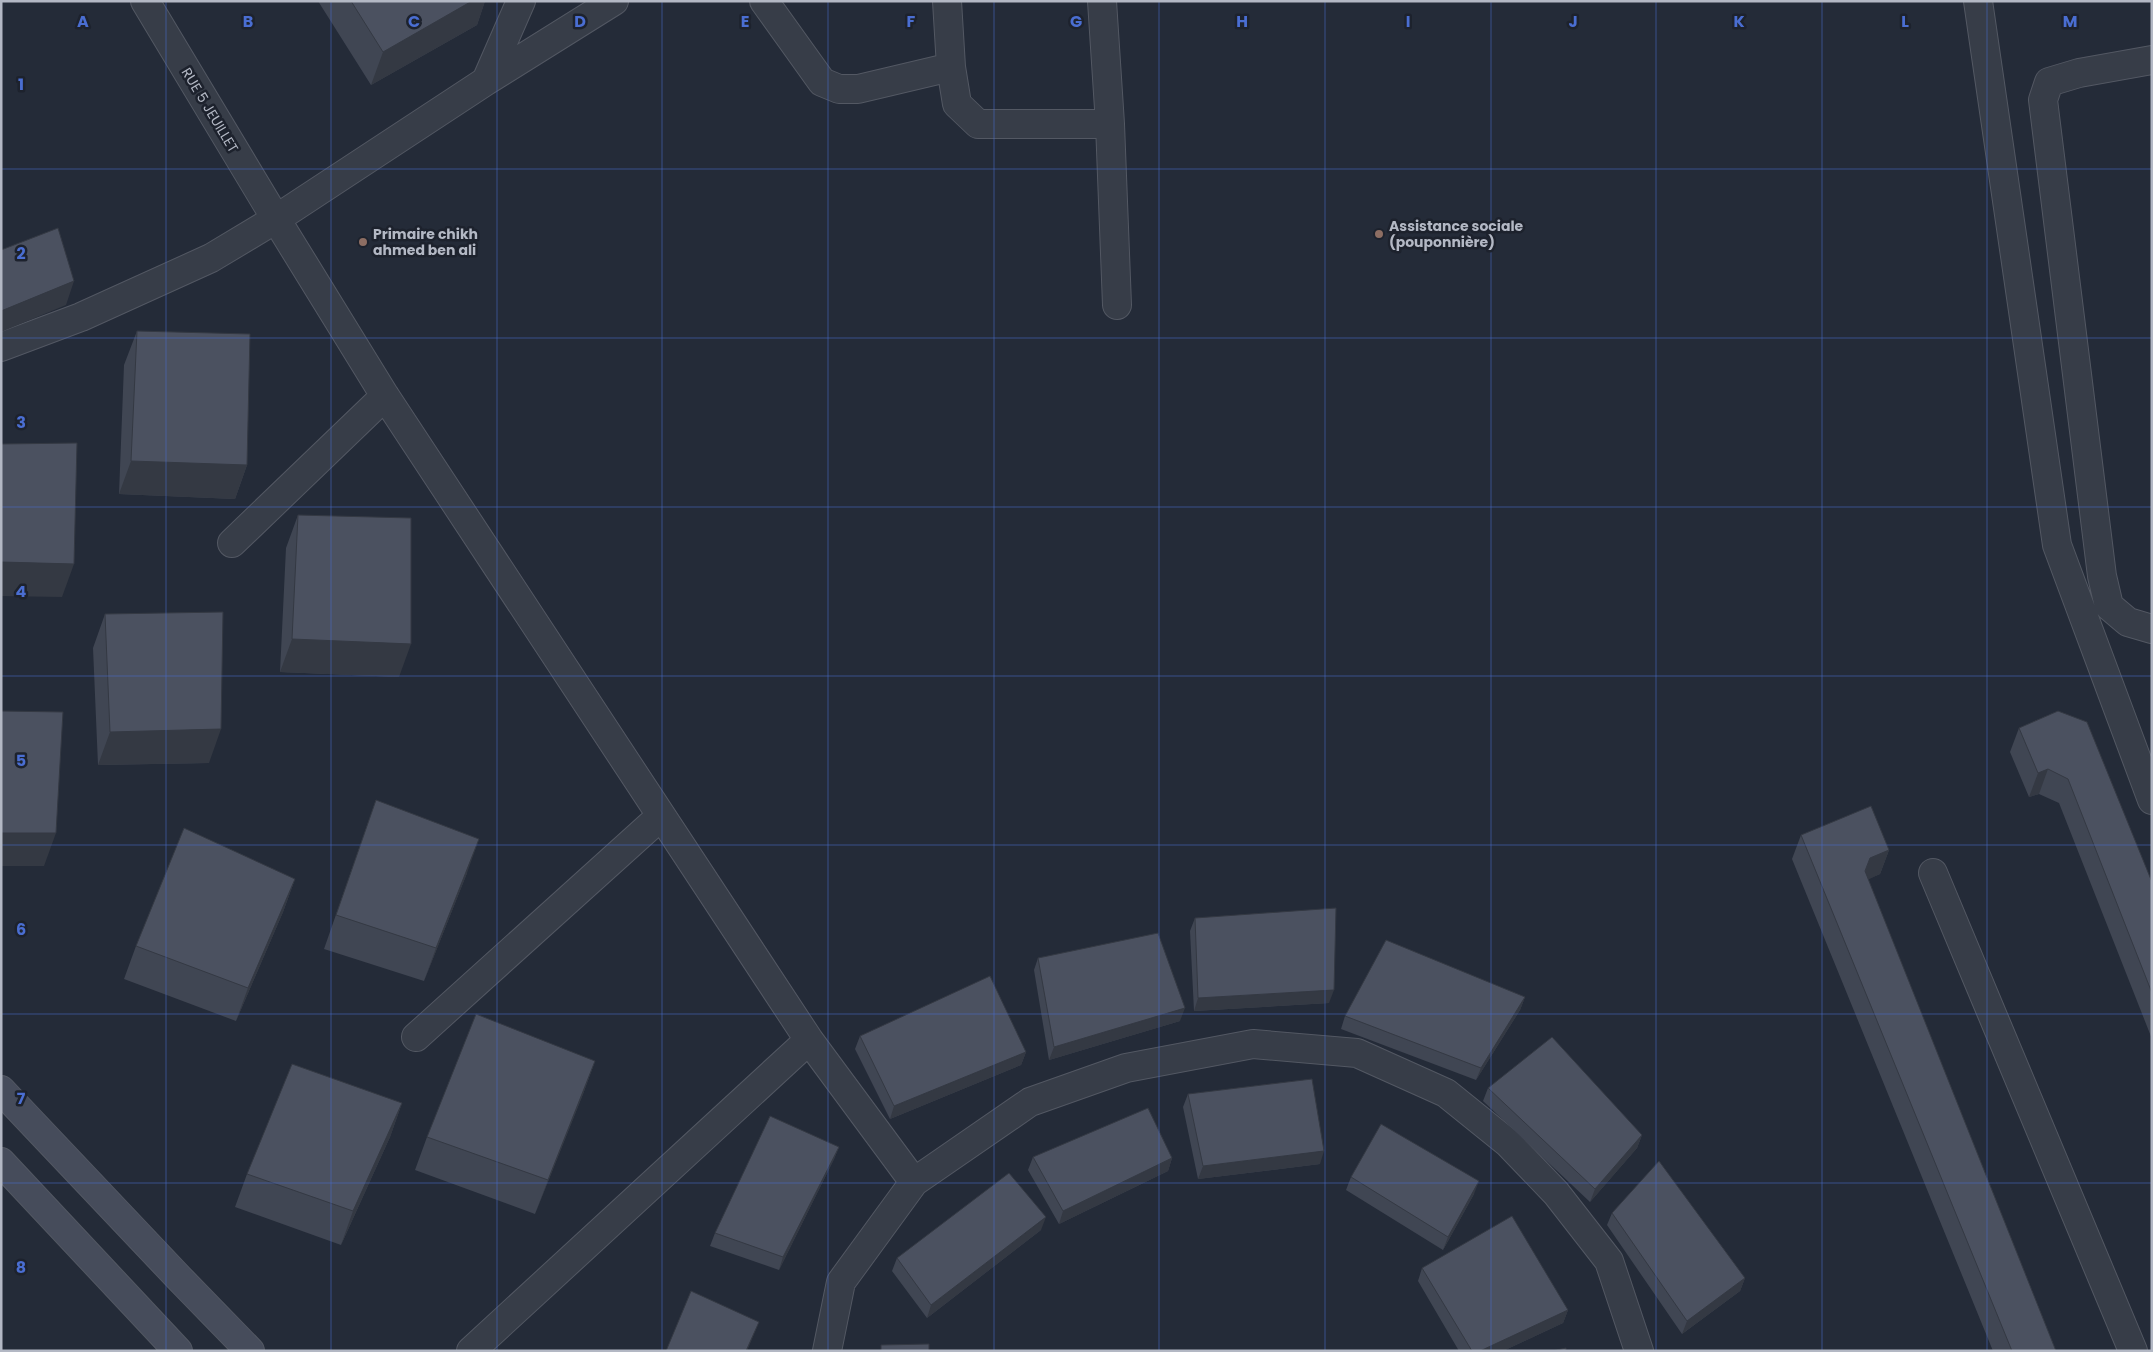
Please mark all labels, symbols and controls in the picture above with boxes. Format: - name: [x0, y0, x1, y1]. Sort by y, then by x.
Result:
- text: A: [77, 10, 89, 33]
- text: B: [243, 10, 253, 33]
- text: C: [408, 10, 420, 33]
- text: D: [574, 10, 586, 33]
- text: E: [741, 10, 749, 33]
- text: F: [907, 10, 916, 33]
- text: G: [1070, 10, 1082, 33]
- text: H: [1236, 10, 1248, 33]
- text: I: [1406, 10, 1410, 33]
- text: J: [1568, 10, 1578, 33]
- text: K: [1733, 10, 1745, 33]
- text: L: [1901, 10, 1909, 33]
- text: M: [2063, 10, 2077, 33]
- street label: RUE 5 JEUILLET: [177, 64, 243, 157]
- text: 1: [18, 73, 24, 96]
- place label: Assistance sociale (pouponnière): [1389, 216, 1524, 252]
- place label: Primaire chikh ahmed ben ali: [373, 224, 478, 260]
- marker: Assistance sociale (pouponnière): [1373, 228, 1385, 240]
- marker: Primaire chikh ahmed ben ali: [357, 236, 369, 248]
- text: 2: [16, 242, 26, 265]
- text: 3: [16, 411, 26, 434]
- text: 4: [16, 580, 27, 603]
- text: 5: [16, 749, 26, 772]
- text: 6: [16, 918, 26, 941]
- text: 7: [17, 1087, 26, 1110]
- text: 8: [16, 1256, 26, 1279]

